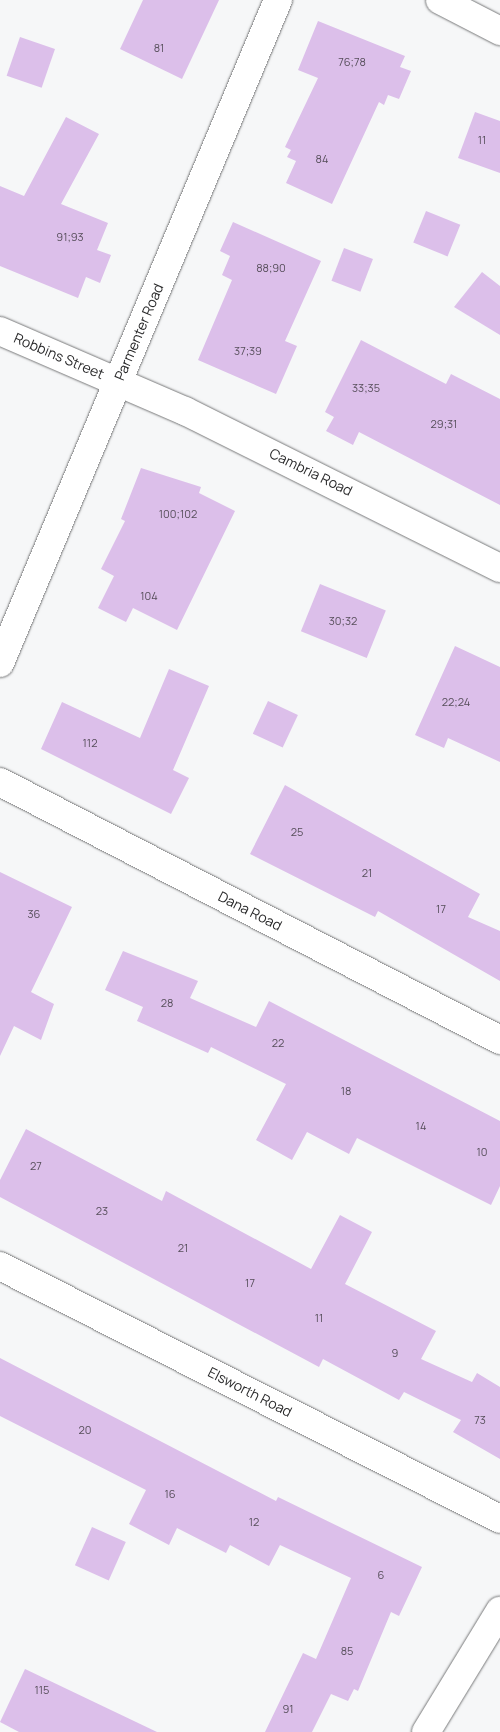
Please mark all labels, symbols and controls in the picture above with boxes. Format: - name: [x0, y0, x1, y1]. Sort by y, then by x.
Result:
- house number: 81: [154, 41, 164, 55]
- house number: 76;78: [338, 55, 366, 69]
- house number: 11: [478, 133, 486, 147]
- house number: 84: [316, 152, 328, 166]
- house number: 91;93: [56, 230, 84, 244]
- house number: 88;90: [256, 261, 286, 275]
- street label: Parmenter Road: [111, 281, 167, 383]
- street label: Robbins Street: [11, 329, 107, 383]
- house number: 37;39: [234, 344, 262, 358]
- house number: 33;35: [352, 381, 380, 395]
- house number: 29;31: [431, 417, 457, 431]
- street label: Cambria Road: [267, 445, 355, 499]
- house number: 100;102: [159, 507, 197, 521]
- house number: 104: [140, 589, 158, 603]
- house number: 30;32: [329, 614, 357, 628]
- house number: 22;24: [442, 695, 470, 709]
- house number: 112: [83, 736, 97, 750]
- house number: 25: [291, 825, 303, 839]
- house number: 21: [362, 866, 372, 880]
- street label: Dana Road: [215, 888, 285, 934]
- house number: 17: [436, 902, 446, 916]
- house number: 36: [28, 907, 40, 921]
- house number: 28: [161, 996, 173, 1010]
- house number: 22: [272, 1036, 284, 1050]
- house number: 18: [341, 1084, 351, 1098]
- house number: 14: [416, 1119, 426, 1133]
- house number: 10: [477, 1145, 487, 1159]
- house number: 27: [30, 1159, 42, 1173]
- house number: 23: [96, 1204, 108, 1218]
- house number: 21: [178, 1241, 188, 1255]
- house number: 17: [245, 1276, 255, 1290]
- house number: 11: [315, 1311, 323, 1325]
- house number: 9: [392, 1346, 398, 1360]
- street label: Elsworth Road: [205, 1364, 295, 1420]
- house number: 73: [474, 1413, 486, 1427]
- house number: 20: [79, 1423, 91, 1437]
- house number: 16: [164, 1487, 176, 1501]
- house number: 12: [249, 1515, 259, 1529]
- house number: 6: [378, 1568, 384, 1582]
- house number: 85: [341, 1644, 353, 1658]
- house number: 115: [35, 1683, 49, 1697]
- house number: 91: [282, 1702, 294, 1716]

